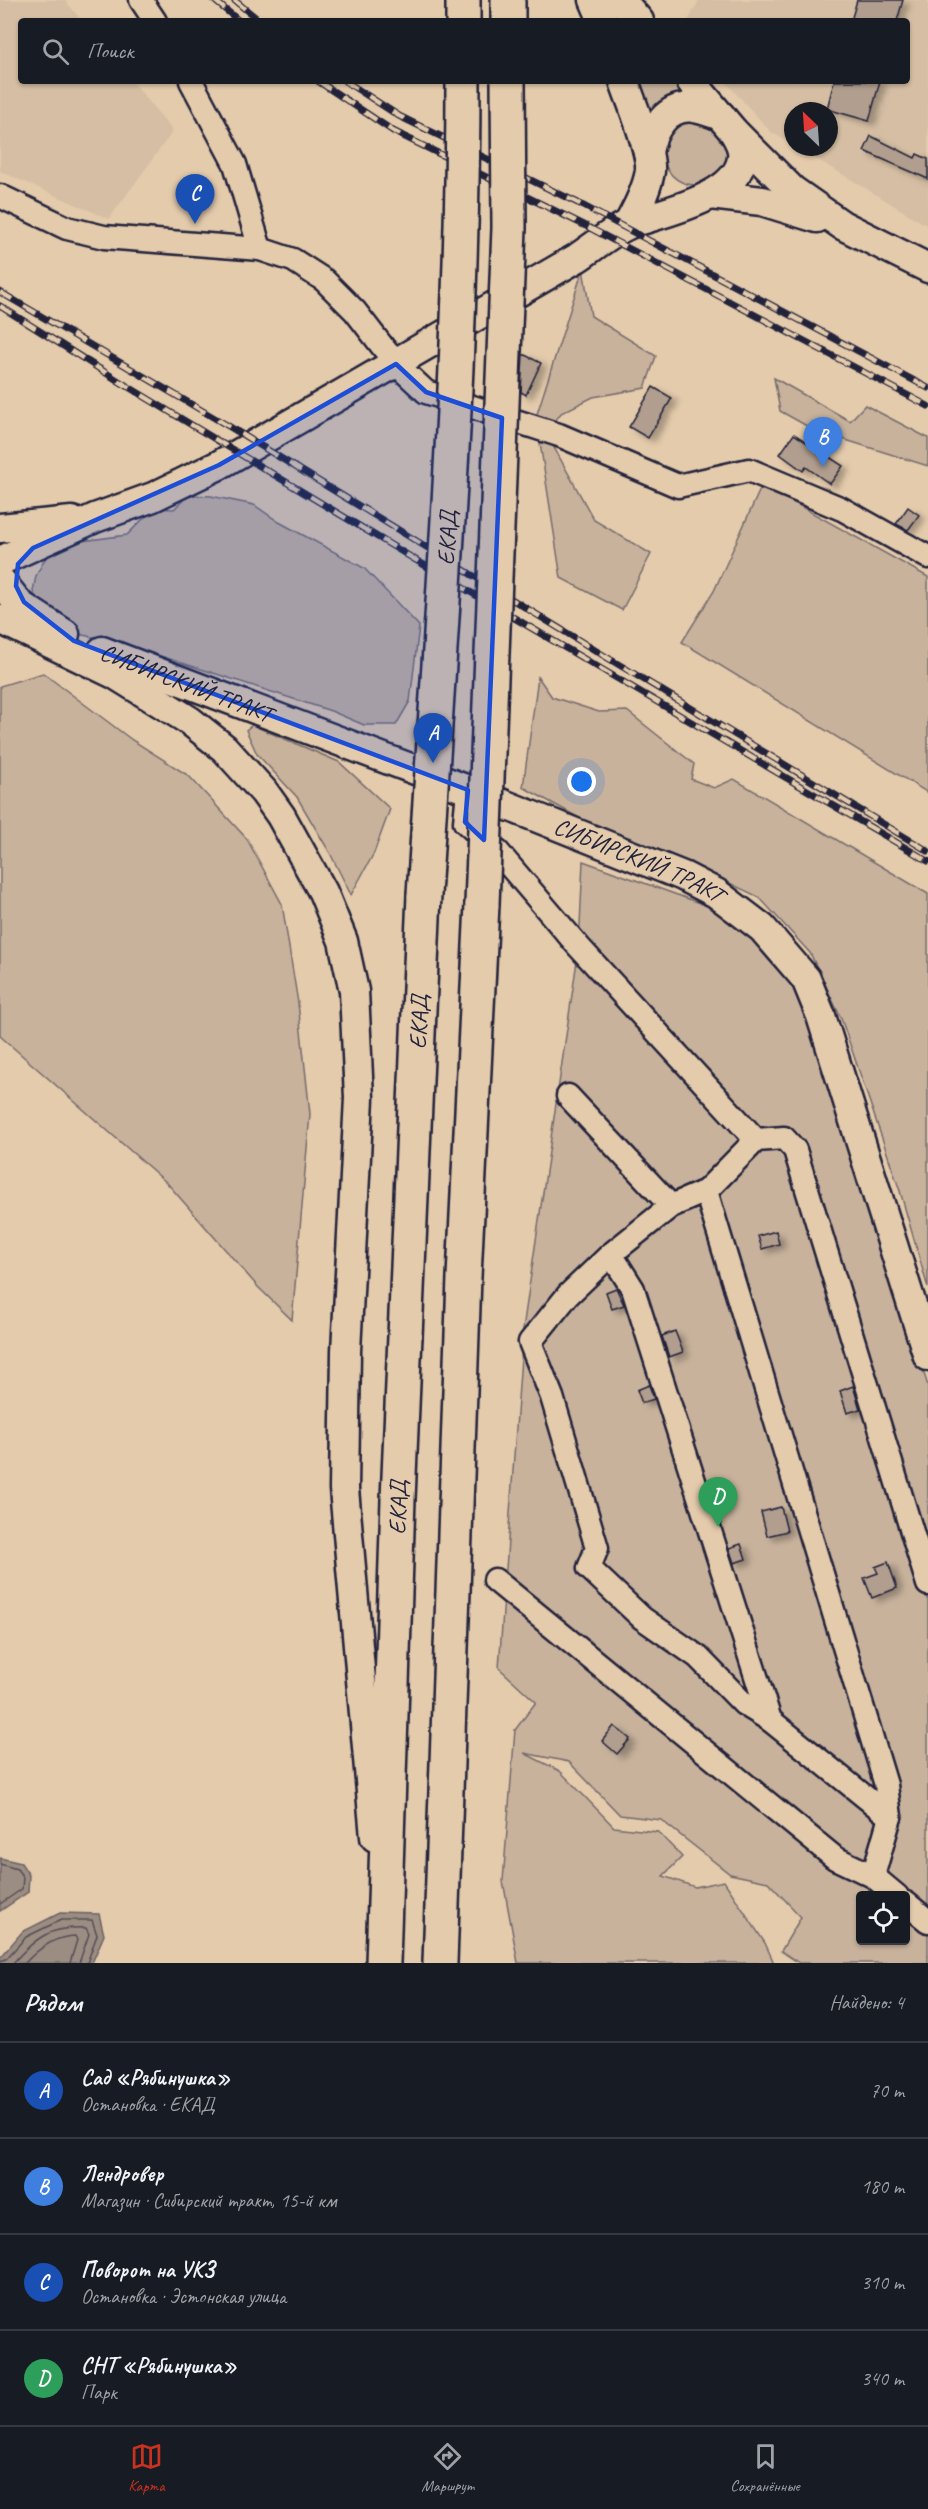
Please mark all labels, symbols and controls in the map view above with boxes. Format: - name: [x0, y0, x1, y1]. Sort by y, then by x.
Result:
- search box: [18, 18, 910, 84]
- icon: search: [39, 35, 72, 68]
- text: Поиск: [87, 37, 133, 65]
- north arrow: [784, 102, 838, 156]
- pin: C: [176, 174, 214, 224]
- pin: B: [804, 418, 842, 467]
- street label: ЕКАД: [430, 508, 464, 566]
- street label: СИБИРСКИЙ ТРАКТ: [96, 637, 281, 731]
- pin: A: [414, 714, 452, 763]
- your location: [567, 767, 596, 796]
- street label: СИБИРСКИЙ ТРАКТ: [550, 811, 734, 912]
- street label: ЕКАД: [402, 992, 435, 1050]
- street label: ЕКАД: [382, 1478, 414, 1535]
- pin: D: [698, 1478, 738, 1527]
- map controls: [856, 1891, 910, 1945]
- button: locate: [856, 1891, 910, 1945]
- text: Рядом: [24, 1986, 82, 2019]
- text: Найдено: 4: [829, 1990, 904, 2015]
- text: Сад «Рябинушка»: [81, 2064, 230, 2092]
- text: A: [38, 2078, 49, 2103]
- text: 70 m: [870, 2078, 904, 2103]
- text: Остановка · ЕКАД: [81, 2092, 215, 2117]
- text: Лендровер: [81, 2160, 163, 2188]
- text: B: [38, 2174, 49, 2199]
- text: 180 m: [861, 2174, 904, 2199]
- text: Магазин · Сибирский тракт, 15-й км: [81, 2188, 336, 2213]
- text: Поворот на УКЗ: [81, 2256, 215, 2284]
- text: C: [39, 2270, 48, 2295]
- text: 310 m: [861, 2270, 904, 2295]
- text: Остановка · Эстонская улица: [81, 2284, 286, 2309]
- text: СНТ «Рябинушка»: [81, 2352, 237, 2380]
- text: D: [38, 2366, 49, 2391]
- text: 340 m: [861, 2366, 904, 2391]
- text: Парк: [81, 2380, 117, 2405]
- tab: Карта: [128, 2440, 165, 2496]
- tab: Маршрут: [421, 2440, 474, 2496]
- tab: Сохранённые: [730, 2440, 800, 2496]

